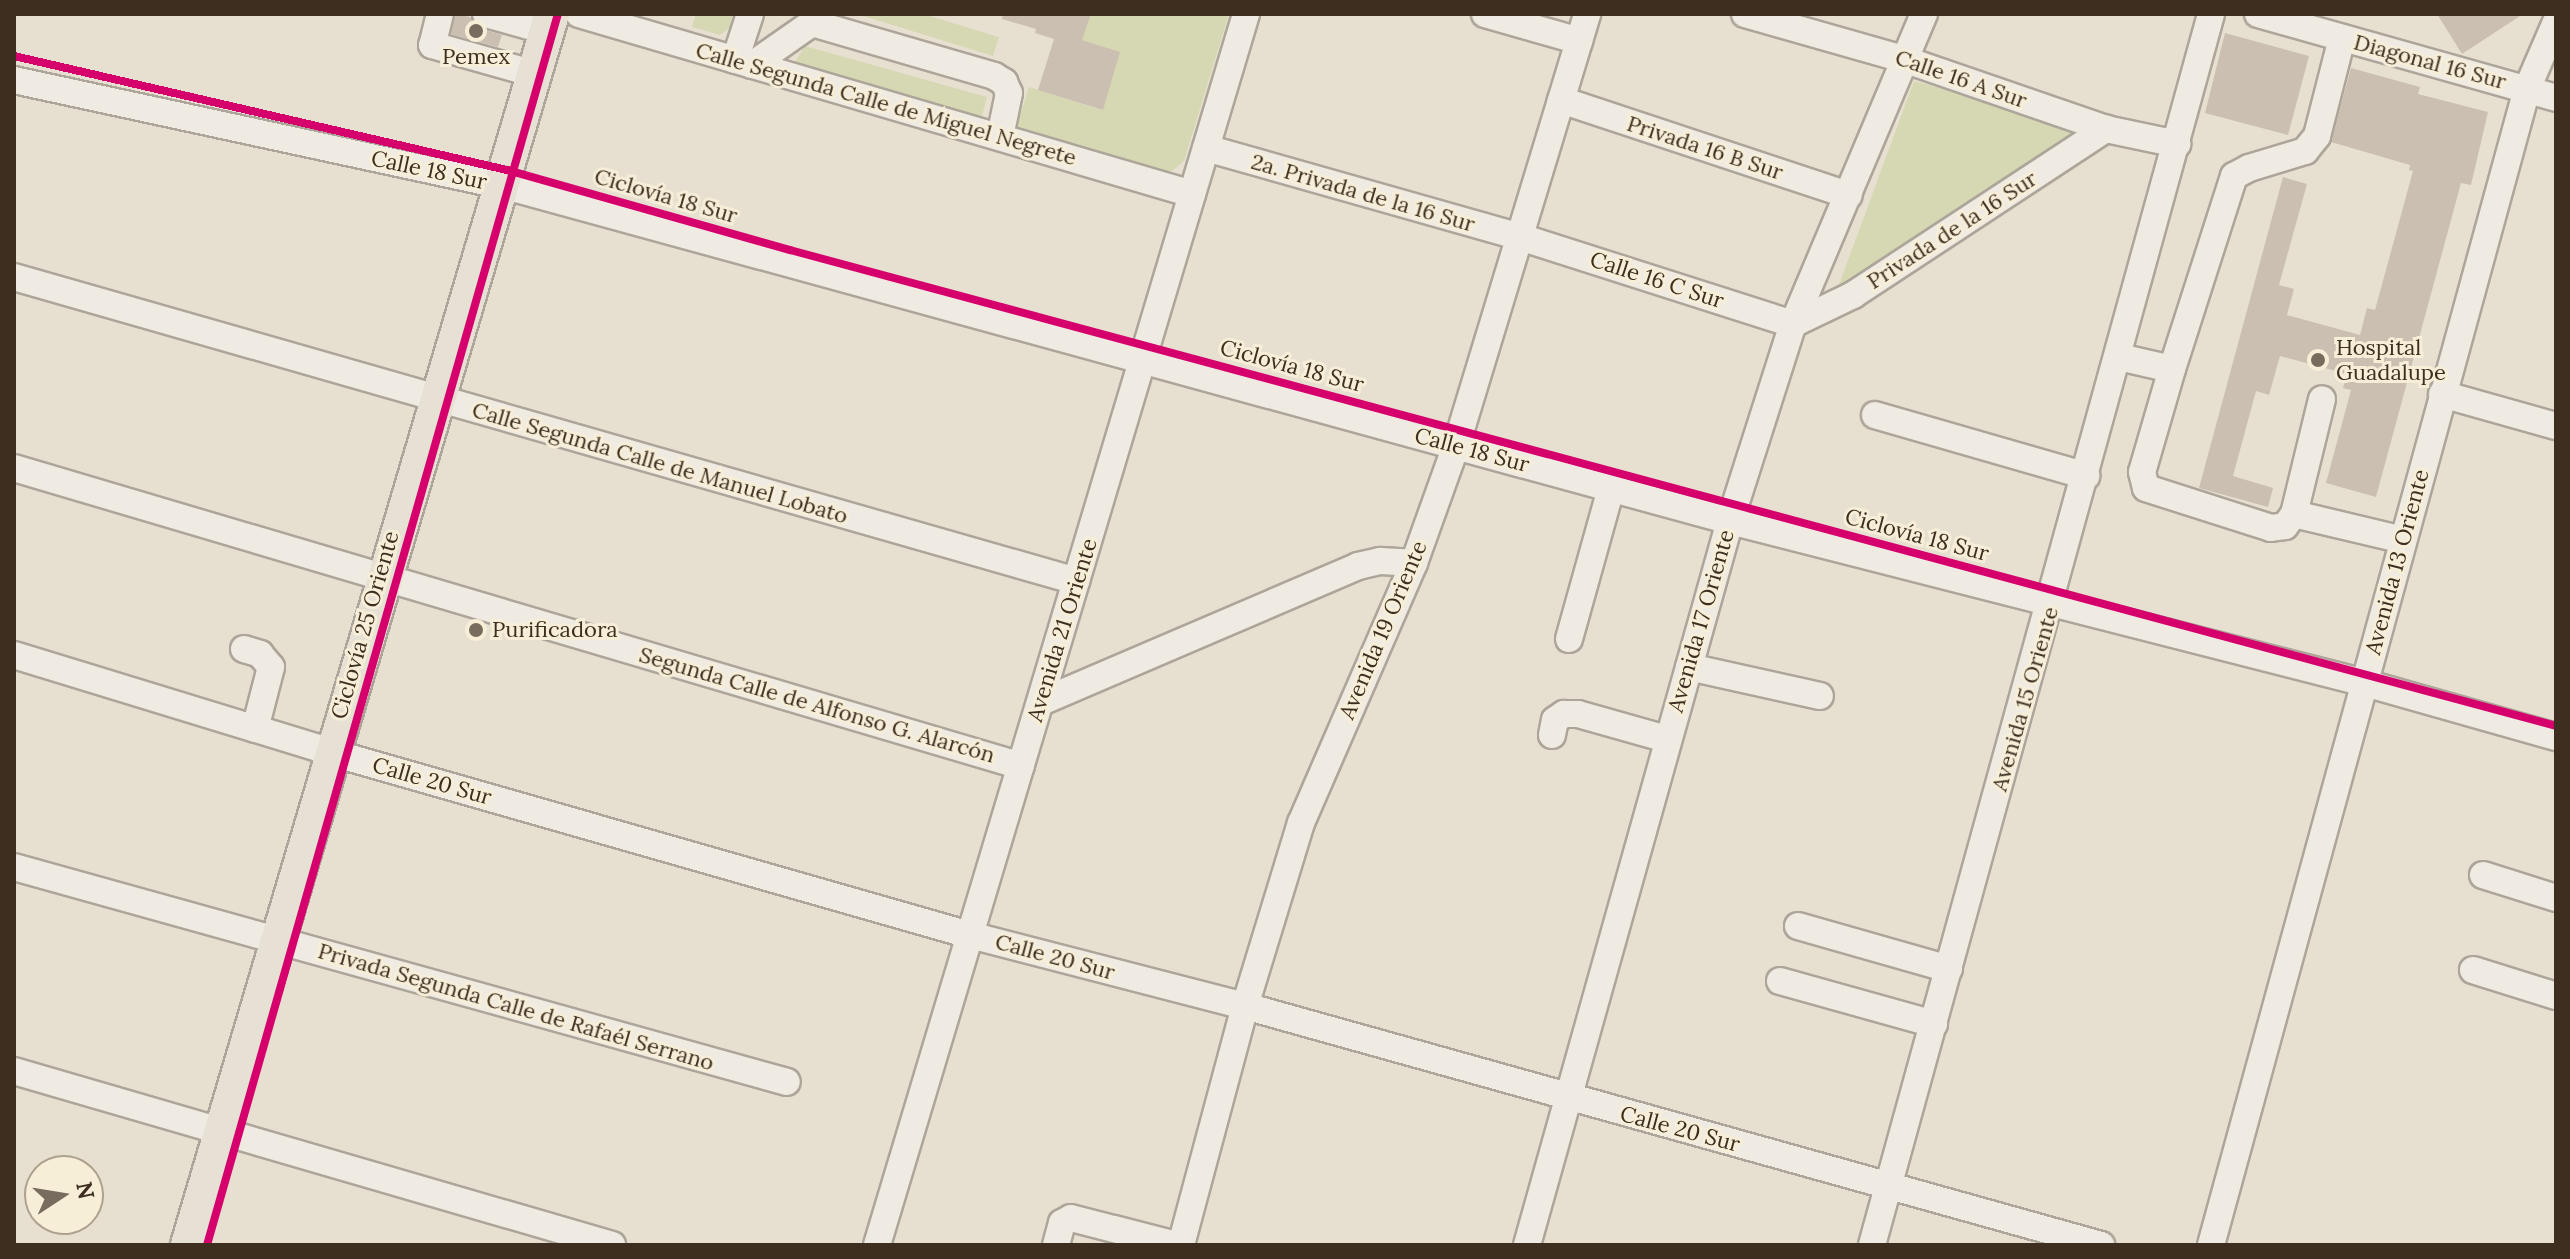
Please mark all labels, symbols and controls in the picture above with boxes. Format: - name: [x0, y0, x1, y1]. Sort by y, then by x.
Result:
- marker: Pemex: [467, 22, 485, 40]
- street label: Diagonal 16 Sur: [2351, 29, 2509, 95]
- street label: Calle Segunda Calle de Miguel Negrete: [693, 37, 1079, 171]
- place label: Pemex: [442, 44, 510, 70]
- street label: Calle 16 A Sur: [1892, 44, 2030, 114]
- street label: Privada 16 B Sur: [1624, 110, 1786, 186]
- street label: Calle 18 Sur: [369, 145, 489, 195]
- street label: 2a. Privada de la 16 Sur: [1248, 148, 1478, 238]
- street label: Ciclovía 18 Sur: [591, 163, 741, 229]
- street label: Privada de la 16 Sur: [1862, 165, 2042, 295]
- street label: Calle 16 C Sur: [1587, 246, 1727, 314]
- street label: Ciclovía 18 Sur: [1217, 334, 1367, 398]
- place label: Hospital Guadalupe: [2336, 334, 2446, 386]
- marker: Hospital Guadalupe: [2307, 349, 2329, 371]
- street label: Calle Segunda Calle de Manuel Lobato: [469, 397, 851, 529]
- street label: Calle 18 Sur: [1412, 422, 1532, 478]
- street label: Avenida 13 Oriente: [2360, 466, 2434, 658]
- street label: Ciclovía 18 Sur: [1842, 503, 1992, 567]
- street label: Avenida 17 Oriente: [1662, 527, 1740, 715]
- street label: Ciclovía 25 Oriente: [325, 528, 405, 722]
- street label: Avenida 21 Oriente: [1022, 535, 1102, 725]
- street label: Avenida 19 Oriente: [1333, 537, 1433, 723]
- street label: Avenida 15 Oriente: [1986, 604, 2064, 794]
- place label: Purificadora: [492, 617, 618, 643]
- marker: Purificadora: [467, 621, 485, 639]
- street label: Segunda Calle de Alfonso G. Alarcón: [636, 641, 998, 769]
- street label: Calle 20 Sur: [369, 751, 495, 811]
- street label: Calle 20 Sur: [992, 928, 1118, 986]
- street label: Privada Segunda Calle de Rafaél Serrano: [315, 938, 717, 1076]
- street label: Calle 20 Sur: [1617, 1100, 1743, 1158]
- north arrow: [24, 1155, 104, 1235]
- text: N: [70, 1179, 101, 1202]

